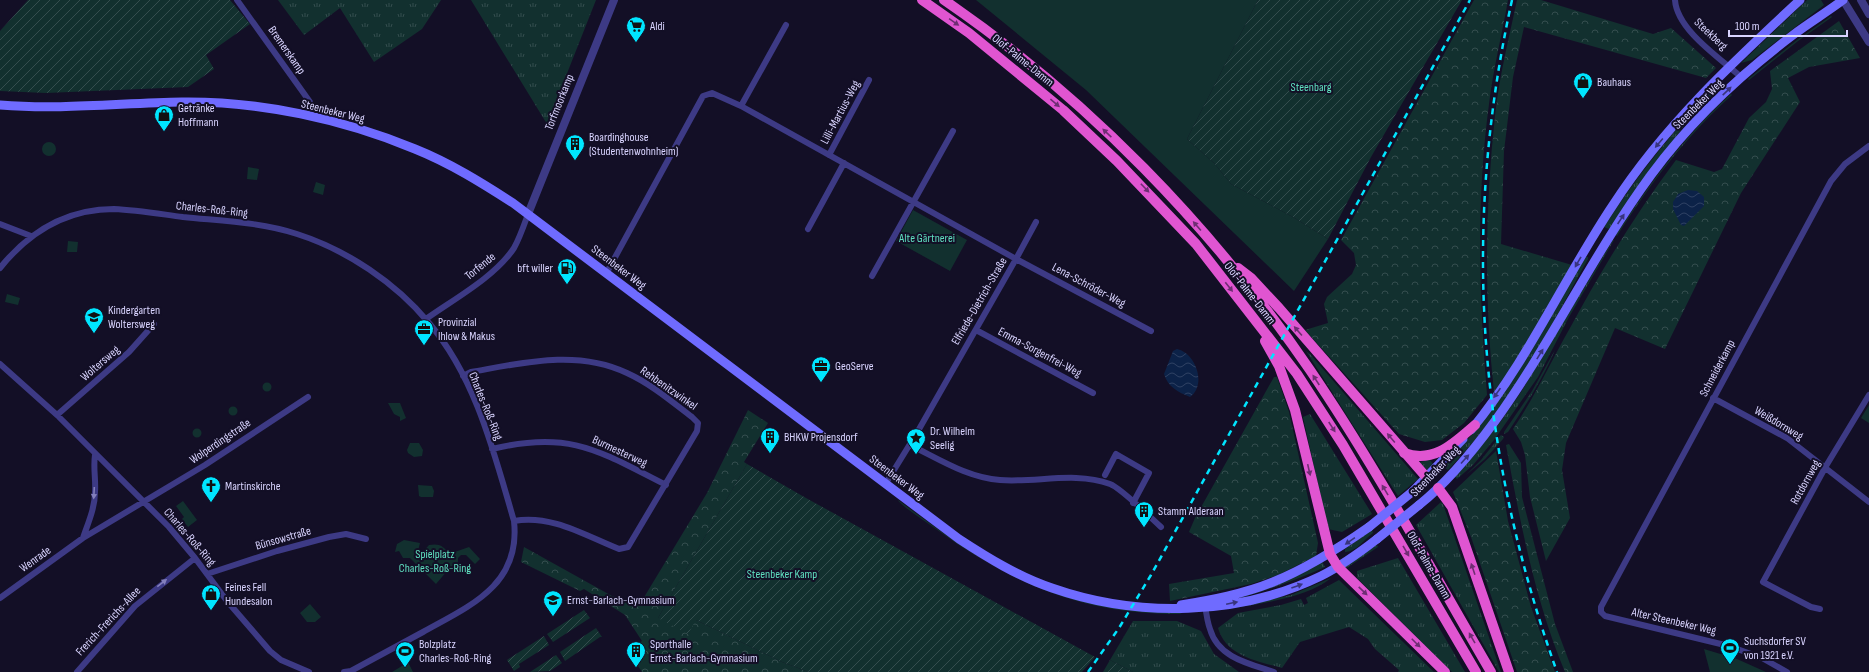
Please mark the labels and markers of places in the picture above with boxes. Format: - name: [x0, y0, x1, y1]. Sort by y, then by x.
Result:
- supermarket icon: Aldi: [625, 15, 647, 43]
- place label: Aldi: [649, 19, 665, 34]
- shop icon: Bauhaus: [1572, 71, 1594, 99]
- place label: Bauhaus: [1597, 75, 1631, 90]
- place label: Getränke Hoffmann: [178, 101, 219, 130]
- shop icon: Getränke Hoffmann: [153, 104, 175, 132]
- place label: Boardinghouse (Studentenwohnheim): [589, 130, 678, 159]
- building icon: Boardinghouse (Studentenwohnheim): [564, 133, 586, 161]
- fuel station icon: bft willer: [556, 257, 578, 285]
- place label: bft willer: [517, 261, 554, 276]
- place label: Kindergarten Woltersweg: [108, 303, 160, 332]
- school or university icon: Kindergarten Woltersweg: [83, 306, 105, 334]
- place label: Provinzial Ihlow & Makus: [438, 315, 495, 344]
- office icon: Provinzial Ihlow & Makus: [413, 318, 435, 346]
- office icon: GeoServe: [810, 355, 832, 383]
- place label: GeoServe: [835, 359, 874, 374]
- place label: Dr. Wilhelm Seelig: [930, 424, 975, 453]
- building icon: BHKW Projensdorf: [759, 426, 781, 454]
- place icon: Dr. Wilhelm Seelig: [905, 427, 927, 455]
- place label: BHKW Projensdorf: [784, 430, 858, 445]
- church icon: Martinskirche: [200, 475, 222, 503]
- place label: Martinskirche: [225, 479, 281, 494]
- building icon: Stamm Alderaan: [1133, 500, 1155, 528]
- place label: Stamm Alderaan: [1158, 504, 1224, 519]
- place label: Feines Fell Hundesalon: [225, 580, 272, 609]
- shop icon: Feines Fell Hundesalon: [200, 583, 222, 611]
- school or university icon: Ernst-Barlach-Gymnasium: [542, 589, 564, 617]
- place label: Ernst-Barlach-Gymnasium: [567, 593, 675, 608]
- place label: Suchsdorfer SV von 1921 e.V.: [1744, 634, 1806, 663]
- place label: Bolzplatz Charles-Roß-Ring: [419, 637, 492, 666]
- place label: Sporthalle Ernst-Barlach-Gymnasium: [650, 637, 758, 666]
- sports icon: Suchsdorfer SV von 1921 e.V.: [1719, 637, 1741, 665]
- sports icon: Bolzplatz Charles-Roß-Ring: [394, 640, 416, 668]
- building icon: Sporthalle Ernst-Barlach-Gymnasium: [625, 640, 647, 668]

